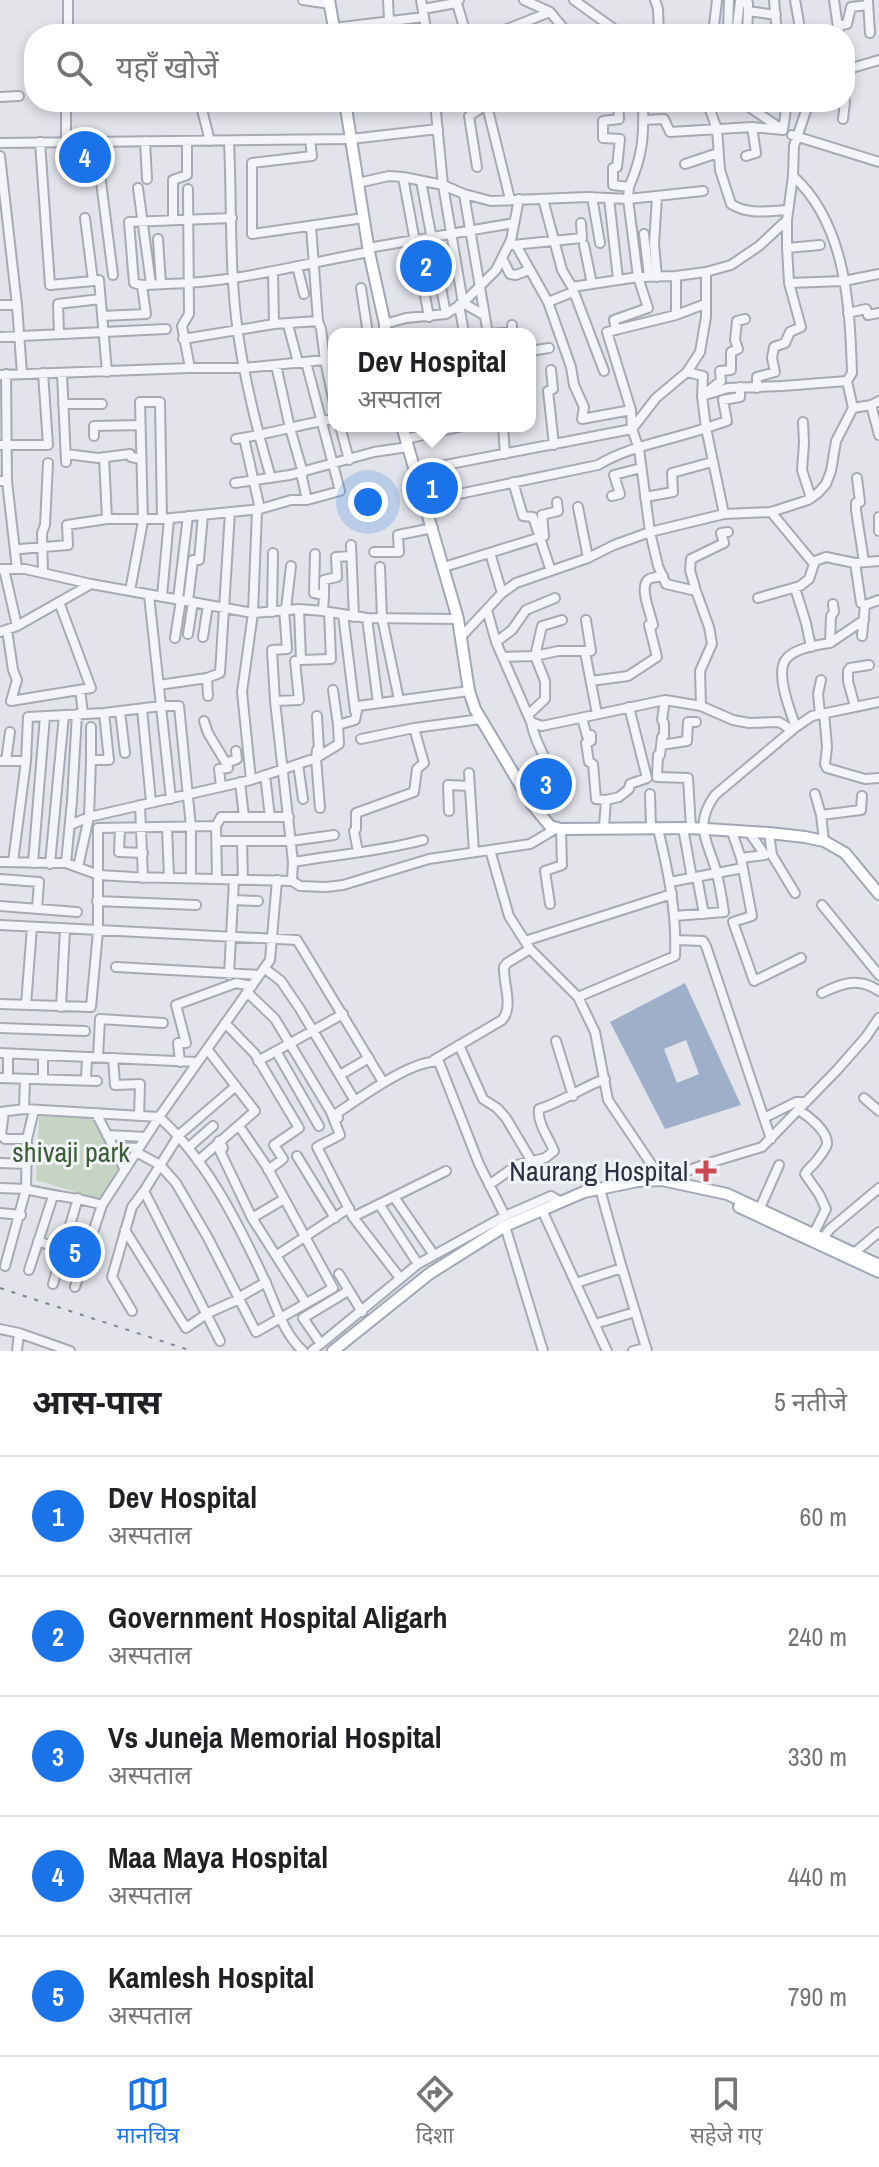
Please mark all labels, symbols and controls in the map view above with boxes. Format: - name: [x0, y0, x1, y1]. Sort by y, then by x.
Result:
- search box: [24, 24, 855, 112]
- icon: search: [52, 46, 96, 90]
- text: यहाँ खोजें: [116, 47, 219, 87]
- pin: 4: [59, 127, 111, 187]
- pin: 2: [400, 236, 452, 296]
- popup: [328, 328, 536, 432]
- text: Dev Hospital: [357, 341, 507, 381]
- text: अस्पताल: [357, 381, 441, 416]
- pin: 1: [406, 458, 458, 518]
- your location: [348, 482, 388, 522]
- pin: 3: [520, 754, 572, 814]
- park label: shivaji park: [12, 1133, 130, 1171]
- place label: Naurang Hospital: [509, 1152, 688, 1190]
- marker: Naurang Hospital: [695, 1160, 717, 1182]
- pin: 5: [49, 1222, 101, 1282]
- text: आस-पास: [32, 1379, 161, 1425]
- text: 5 नतीजे: [774, 1384, 847, 1419]
- text: Dev Hospital: [108, 1477, 257, 1517]
- text: 1: [52, 1499, 64, 1534]
- text: 60 m: [800, 1499, 847, 1534]
- text: अस्पताल: [108, 1517, 192, 1552]
- text: Government Hospital Aligarh: [108, 1597, 447, 1637]
- text: 2: [52, 1619, 64, 1654]
- text: 240 m: [788, 1619, 847, 1654]
- text: अस्पताल: [108, 1637, 192, 1672]
- text: Vs Juneja Memorial Hospital: [108, 1717, 442, 1757]
- text: 3: [52, 1739, 64, 1774]
- text: 330 m: [788, 1739, 847, 1774]
- text: अस्पताल: [108, 1757, 192, 1792]
- text: Maa Maya Hospital: [108, 1837, 328, 1877]
- text: 4: [52, 1859, 64, 1894]
- text: 440 m: [788, 1859, 847, 1894]
- text: अस्पताल: [108, 1877, 192, 1912]
- text: Kamlesh Hospital: [108, 1957, 314, 1997]
- text: 5: [52, 1979, 64, 2014]
- text: 790 m: [788, 1979, 847, 2014]
- text: अस्पताल: [108, 1997, 192, 2032]
- tab: मानचित्र: [117, 2072, 180, 2152]
- tab: दिशा: [413, 2072, 457, 2152]
- tab: सहेजे गए: [690, 2072, 762, 2152]

